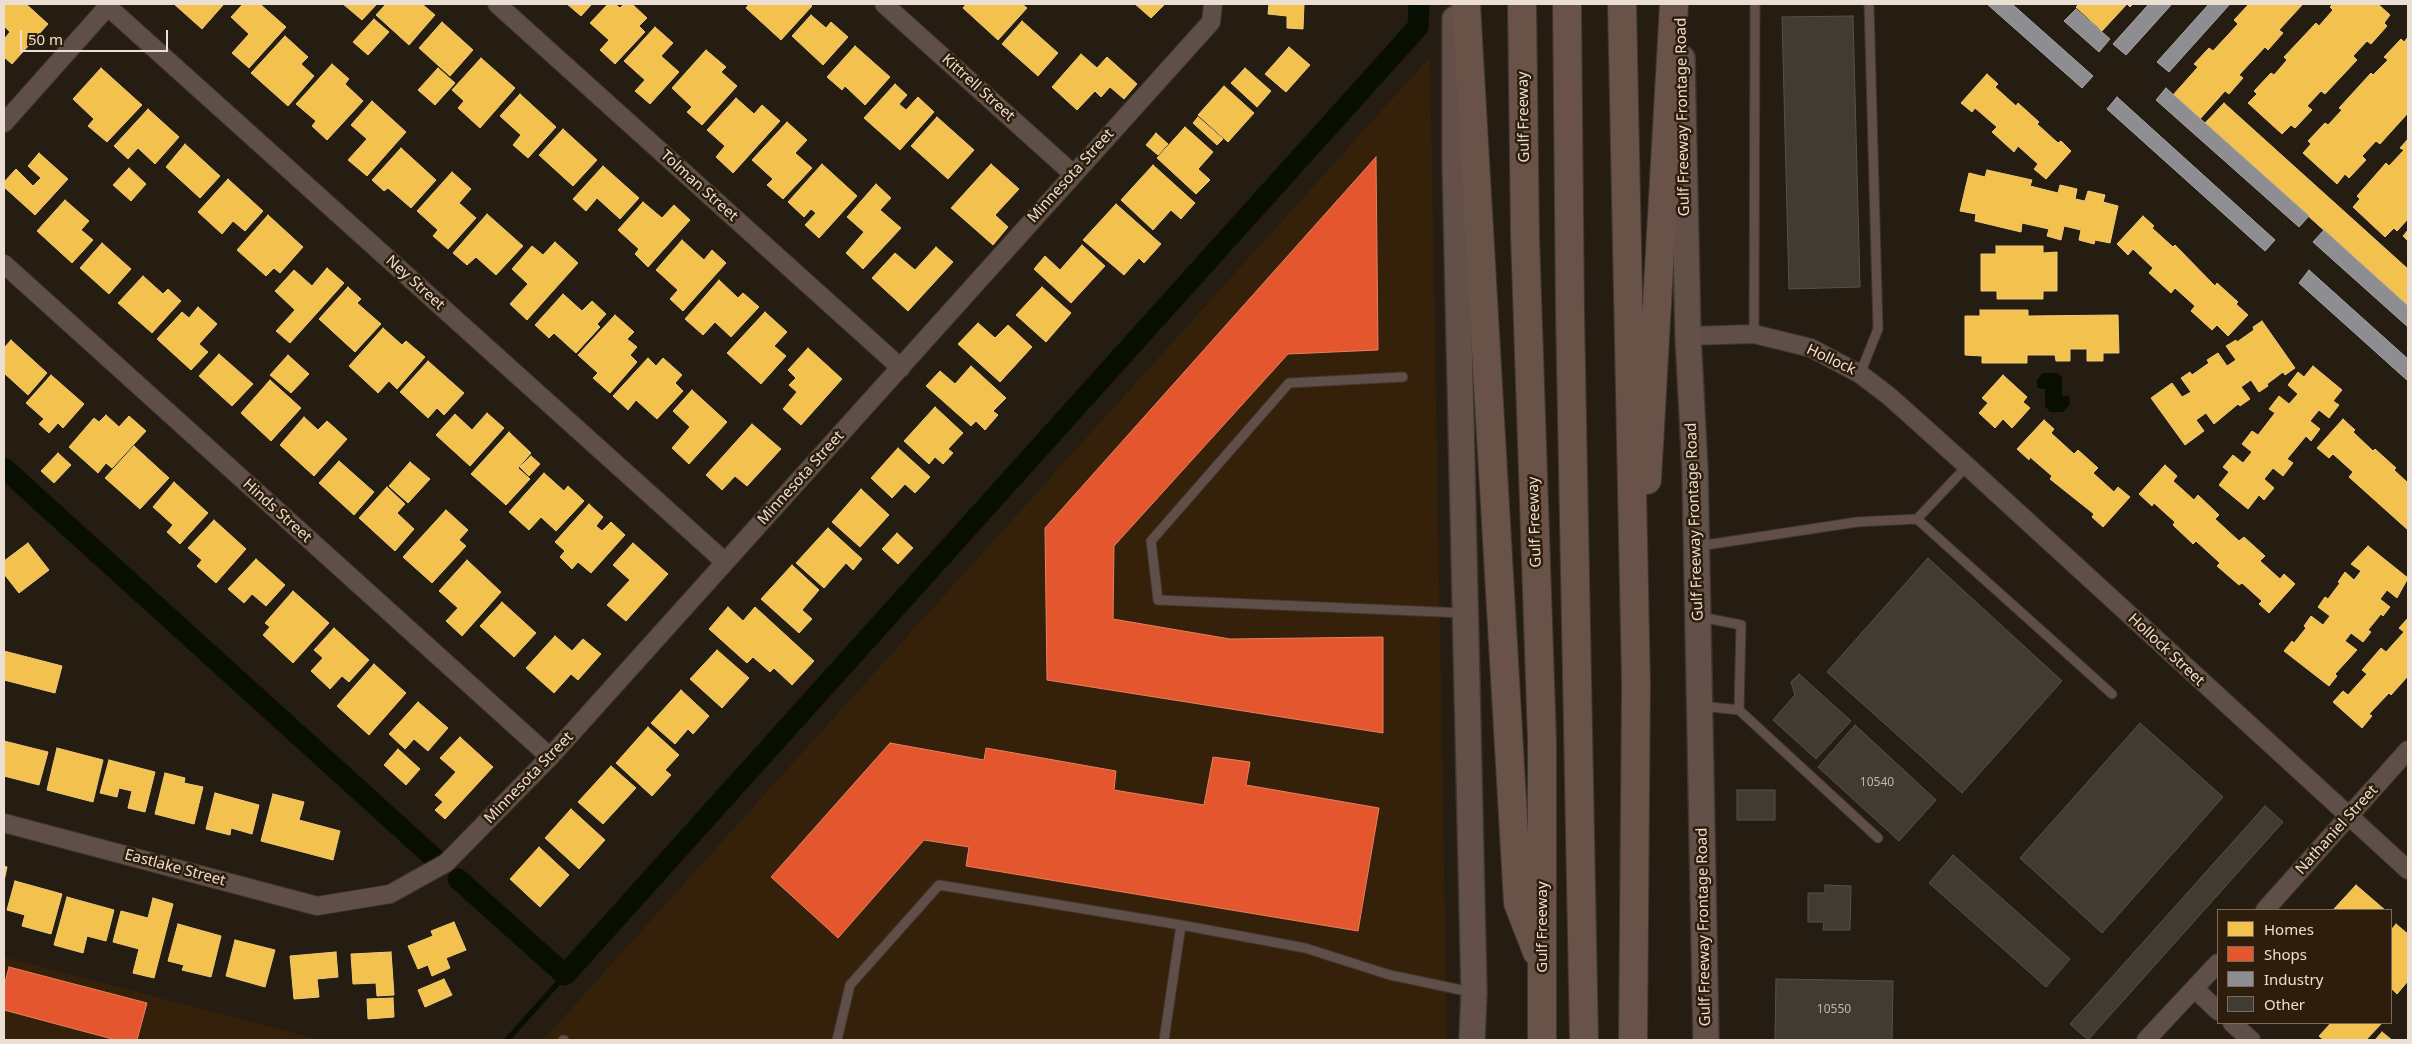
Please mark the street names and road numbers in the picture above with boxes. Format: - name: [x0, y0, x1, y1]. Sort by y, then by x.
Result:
- street label: Gulf Freeway Frontage Road: [1672, 18, 1694, 216]
- street label: Kittrell Street: [938, 51, 1018, 125]
- street label: Gulf Freeway: [1514, 71, 1534, 163]
- street label: Minnesota Street: [1024, 125, 1118, 227]
- street label: Tolman Street: [657, 147, 741, 225]
- street label: Ney Street: [382, 252, 448, 314]
- street label: Hollock: [1804, 341, 1858, 379]
- street label: Gulf Freeway Frontage Road: [1683, 422, 1707, 622]
- street label: Minnesota Street: [754, 427, 848, 529]
- street label: Hinds Street: [239, 475, 315, 547]
- street label: Gulf Freeway: [1524, 476, 1546, 568]
- street label: Hollock Street: [2124, 610, 2208, 690]
- street label: Minnesota Street: [481, 728, 577, 828]
- street label: Nathaniel Street: [2292, 782, 2382, 878]
- street label: Gulf Freeway Frontage Road: [1693, 828, 1715, 1026]
- street label: Eastlake Street: [122, 846, 228, 890]
- street label: Gulf Freeway: [1534, 881, 1552, 973]

